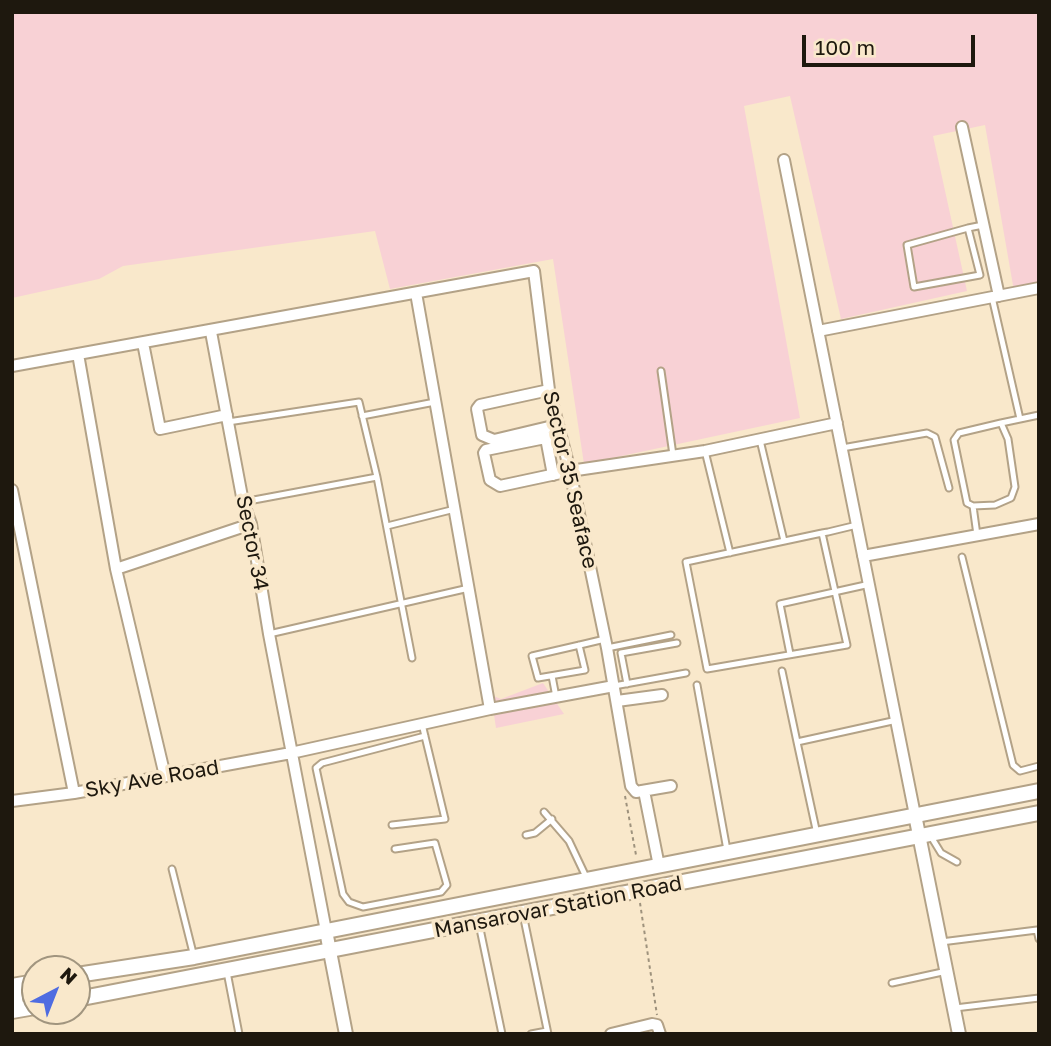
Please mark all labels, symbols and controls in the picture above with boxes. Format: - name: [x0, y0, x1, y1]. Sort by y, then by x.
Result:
- scale bar: [806, 21, 979, 65]
- text: 100 m: [815, 34, 875, 60]
- street label: Sector 35 Seaface: [537, 389, 603, 571]
- street label: Sector 34: [230, 493, 274, 593]
- street label: Sky Ave Road: [83, 755, 221, 803]
- street label: Mansarovar Station Road: [432, 871, 684, 943]
- north arrow: [21, 955, 91, 1025]
- text: N: [56, 962, 82, 989]

